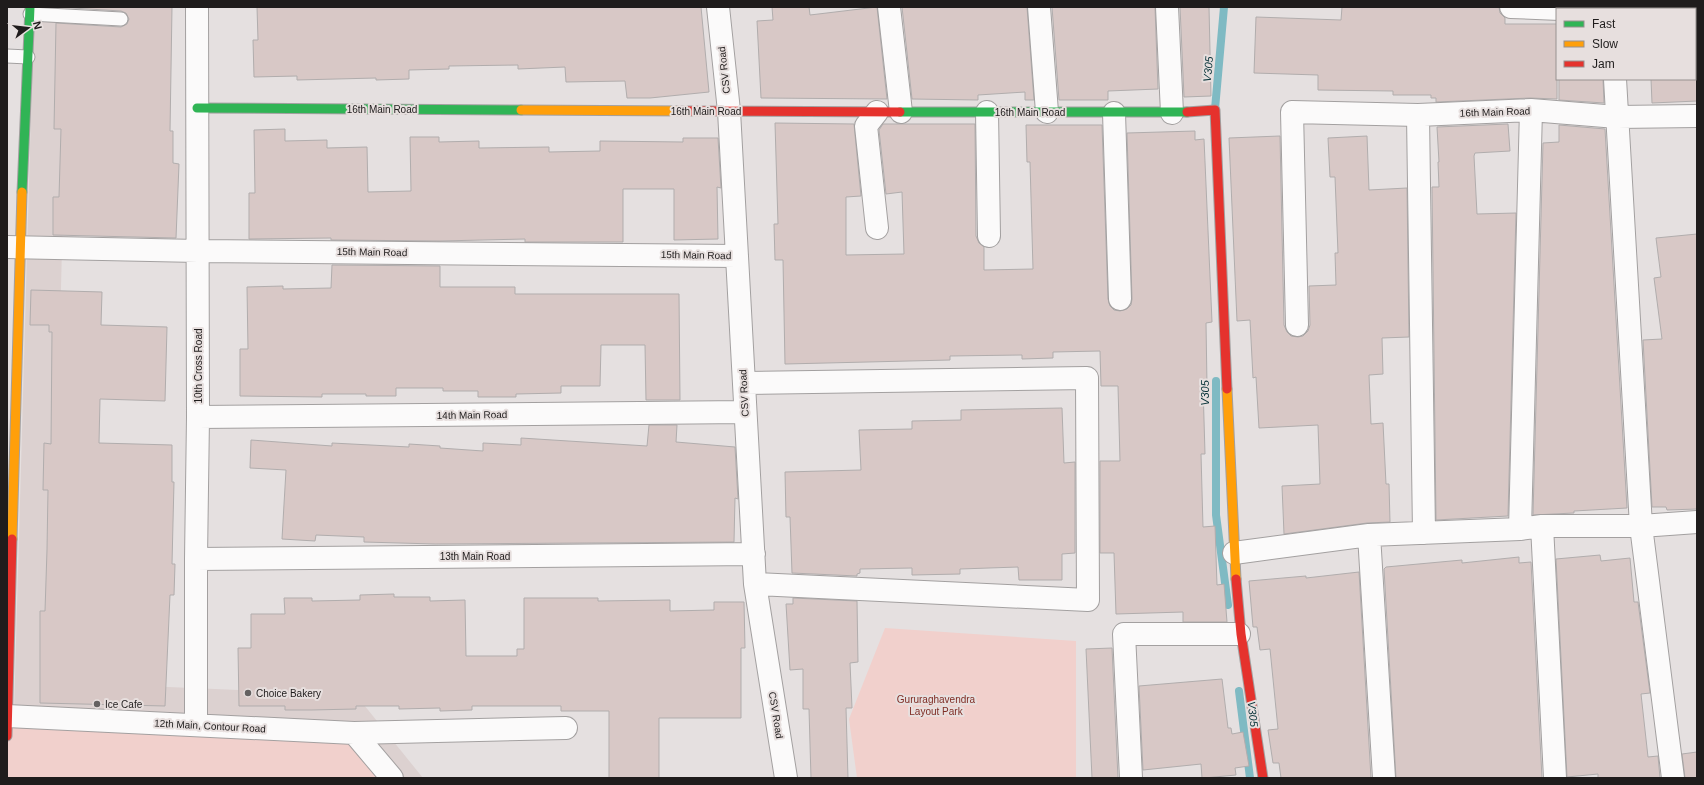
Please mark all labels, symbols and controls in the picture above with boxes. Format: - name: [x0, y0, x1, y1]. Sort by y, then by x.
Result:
- north arrow: [8, 8, 48, 48]
- legend: [1556, 8, 1696, 80]
- text: Fast: [1592, 17, 1616, 31]
- text: N: [31, 20, 44, 31]
- text: Slow: [1592, 37, 1618, 51]
- street label: CSV Road: [716, 46, 732, 94]
- water label: V305: [1201, 55, 1215, 82]
- text: Jam: [1592, 57, 1615, 71]
- street label: 16th Main Road: [347, 104, 417, 115]
- street label: 16th Main Road: [1460, 105, 1530, 119]
- street label: 16th Main Road: [671, 106, 741, 117]
- street label: 16th Main Road: [995, 107, 1065, 118]
- street label: 15th Main Road: [337, 246, 407, 258]
- street label: 15th Main Road: [661, 249, 731, 261]
- street label: 10th Cross Road: [193, 328, 204, 404]
- street label: CSV Road: [737, 369, 751, 417]
- water label: V305: [1199, 379, 1211, 406]
- street label: 14th Main Road: [437, 409, 507, 421]
- street label: 13th Main Road: [440, 551, 510, 562]
- marker: Choice Bakery: [243, 688, 253, 698]
- place label: Choice Bakery: [256, 688, 321, 699]
- street label: CSV Road: [767, 691, 785, 739]
- park label: Gururaghavendra Layout Park: [897, 694, 976, 717]
- marker: Ice Cafe: [92, 699, 102, 709]
- place label: Ice Cafe: [105, 699, 143, 710]
- water label: V305: [1245, 701, 1261, 728]
- street label: 12th Main, Contour Road: [154, 718, 266, 734]

